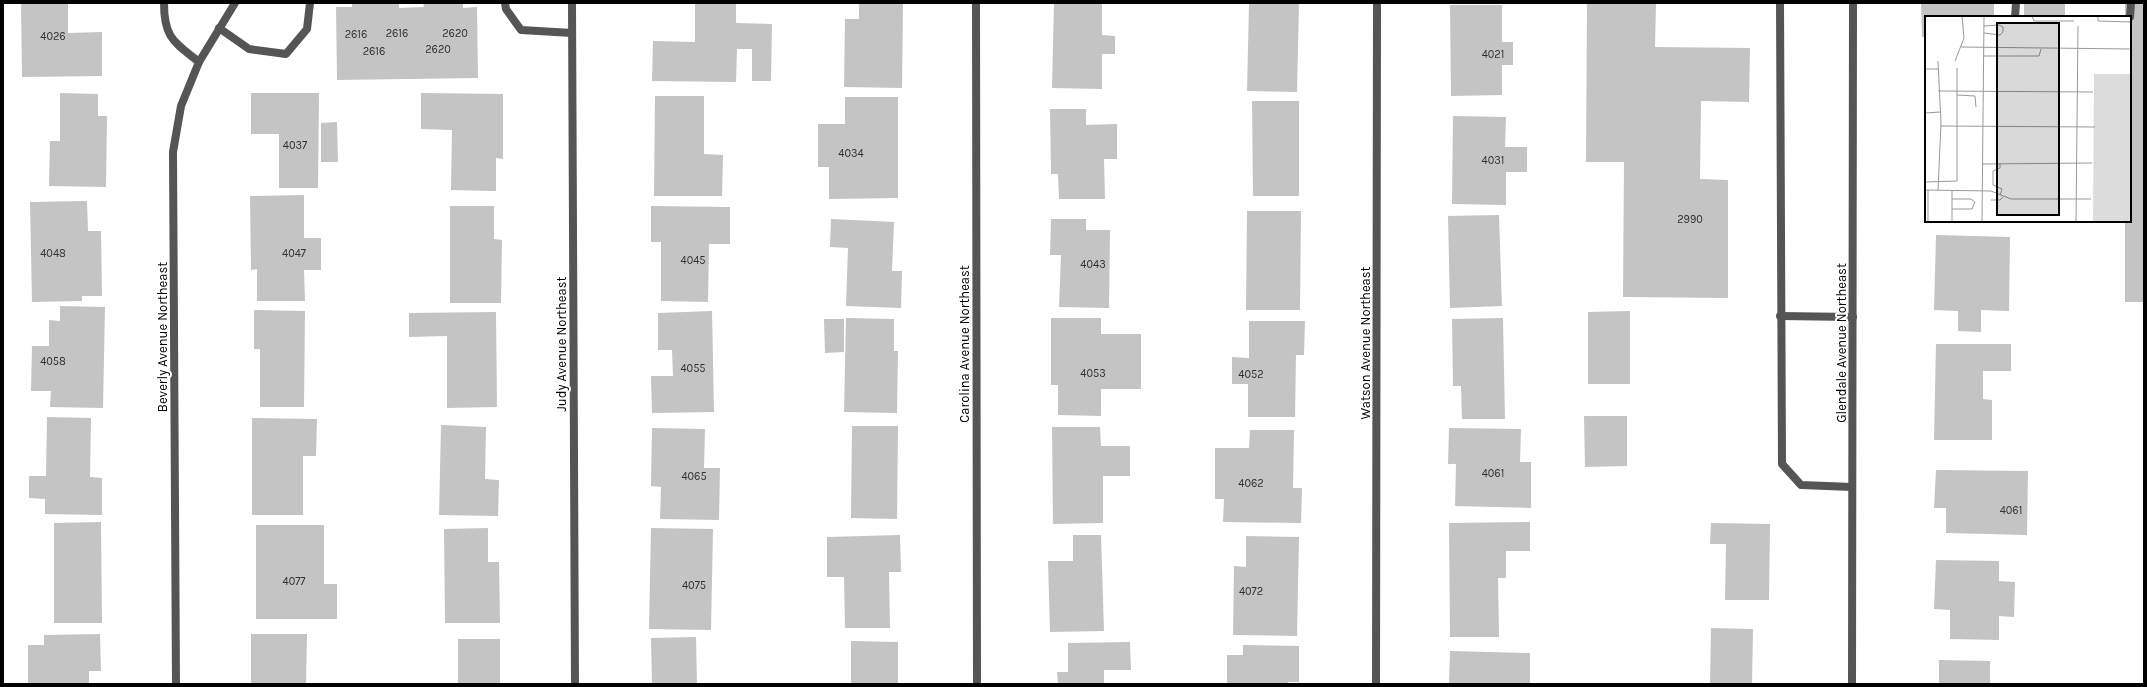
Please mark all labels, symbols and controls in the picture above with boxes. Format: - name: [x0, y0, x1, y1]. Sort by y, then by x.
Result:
- inset map: [1925, 16, 2131, 222]
- house number: 2616: [386, 27, 408, 40]
- house number: 2620: [442, 27, 468, 40]
- house number: 2616: [345, 28, 367, 41]
- house number: 4026: [40, 30, 66, 43]
- house number: 2620: [425, 43, 451, 56]
- house number: 2616: [363, 45, 385, 58]
- house number: 4021: [1482, 48, 1504, 61]
- house number: 4037: [283, 139, 307, 152]
- house number: 4034: [838, 147, 864, 160]
- house number: 4031: [1482, 154, 1504, 167]
- house number: 2990: [1677, 213, 1703, 226]
- house number: 4048: [40, 247, 66, 260]
- house number: 4047: [282, 247, 306, 260]
- house number: 4045: [680, 254, 706, 267]
- house number: 4043: [1080, 258, 1106, 271]
- street label: Beverly Avenue Northeast: [155, 262, 170, 412]
- street label: Glendale Avenue Northeast: [1834, 263, 1849, 423]
- street label: Carolina Avenue Northeast: [957, 265, 972, 423]
- street label: Watson Avenue Northeast: [1358, 266, 1373, 419]
- street label: Judy Avenue Northeast: [554, 276, 569, 411]
- house number: 4058: [40, 355, 66, 368]
- house number: 4055: [680, 362, 706, 375]
- house number: 4053: [1080, 367, 1106, 380]
- house number: 4052: [1238, 368, 1264, 381]
- house number: 4061: [1482, 467, 1504, 480]
- house number: 4065: [681, 470, 707, 483]
- house number: 4062: [1238, 477, 1264, 490]
- house number: 4061: [2000, 504, 2022, 517]
- house number: 4077: [282, 575, 306, 588]
- house number: 4075: [682, 579, 706, 592]
- house number: 4072: [1239, 585, 1263, 598]

